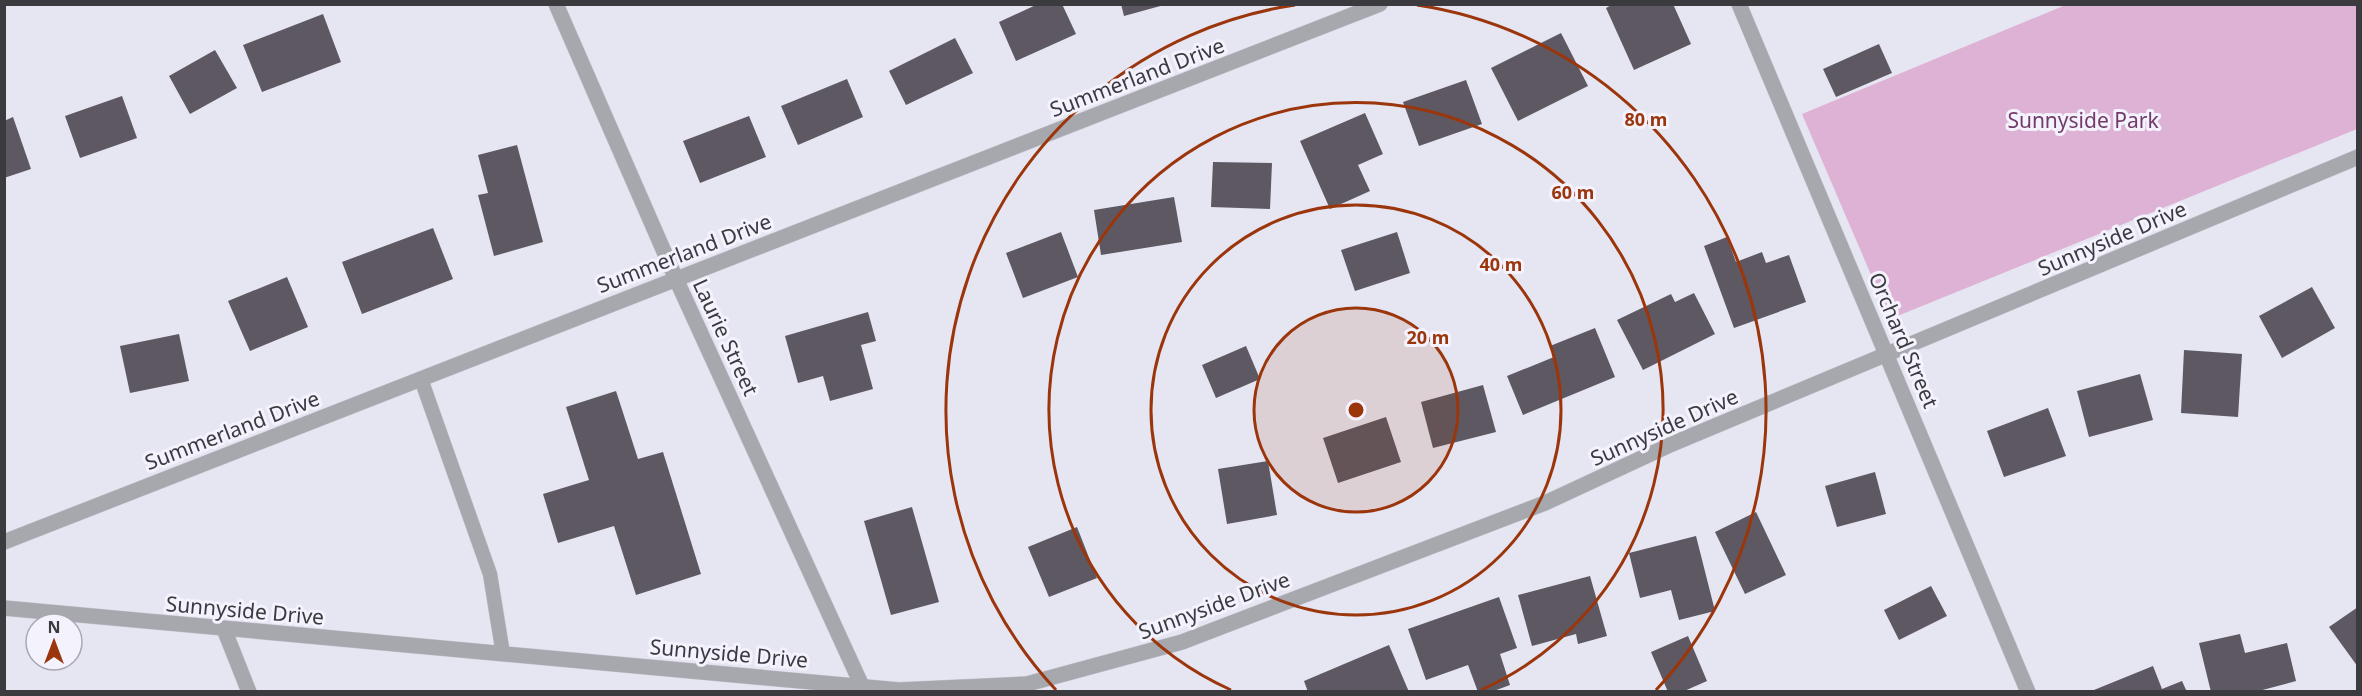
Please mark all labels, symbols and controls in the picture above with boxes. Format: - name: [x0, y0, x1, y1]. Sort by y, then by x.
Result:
- street label: Summerland Drive: [1046, 31, 1228, 123]
- park label: Sunnyside Park: [2007, 106, 2159, 134]
- text: 80 m: [1625, 107, 1667, 131]
- text: 60 m: [1552, 180, 1594, 204]
- street label: Sunnyside Drive: [2033, 194, 2191, 282]
- street label: Summerland Drive: [593, 207, 775, 299]
- text: 40 m: [1480, 252, 1522, 276]
- street label: Orchard Street: [1863, 268, 1945, 412]
- street label: Laurie Street: [687, 274, 765, 400]
- text: 20 m: [1407, 325, 1449, 349]
- street label: Sunnyside Drive: [1586, 382, 1742, 472]
- street label: Summerland Drive: [141, 384, 323, 476]
- centre of rings: [1346, 400, 1366, 420]
- street label: Sunnyside Drive: [1135, 565, 1293, 645]
- street label: Sunnyside Drive: [165, 589, 325, 631]
- north arrow: [24, 612, 84, 672]
- text: N: [47, 616, 61, 638]
- street label: Sunnyside Drive: [649, 632, 809, 674]

